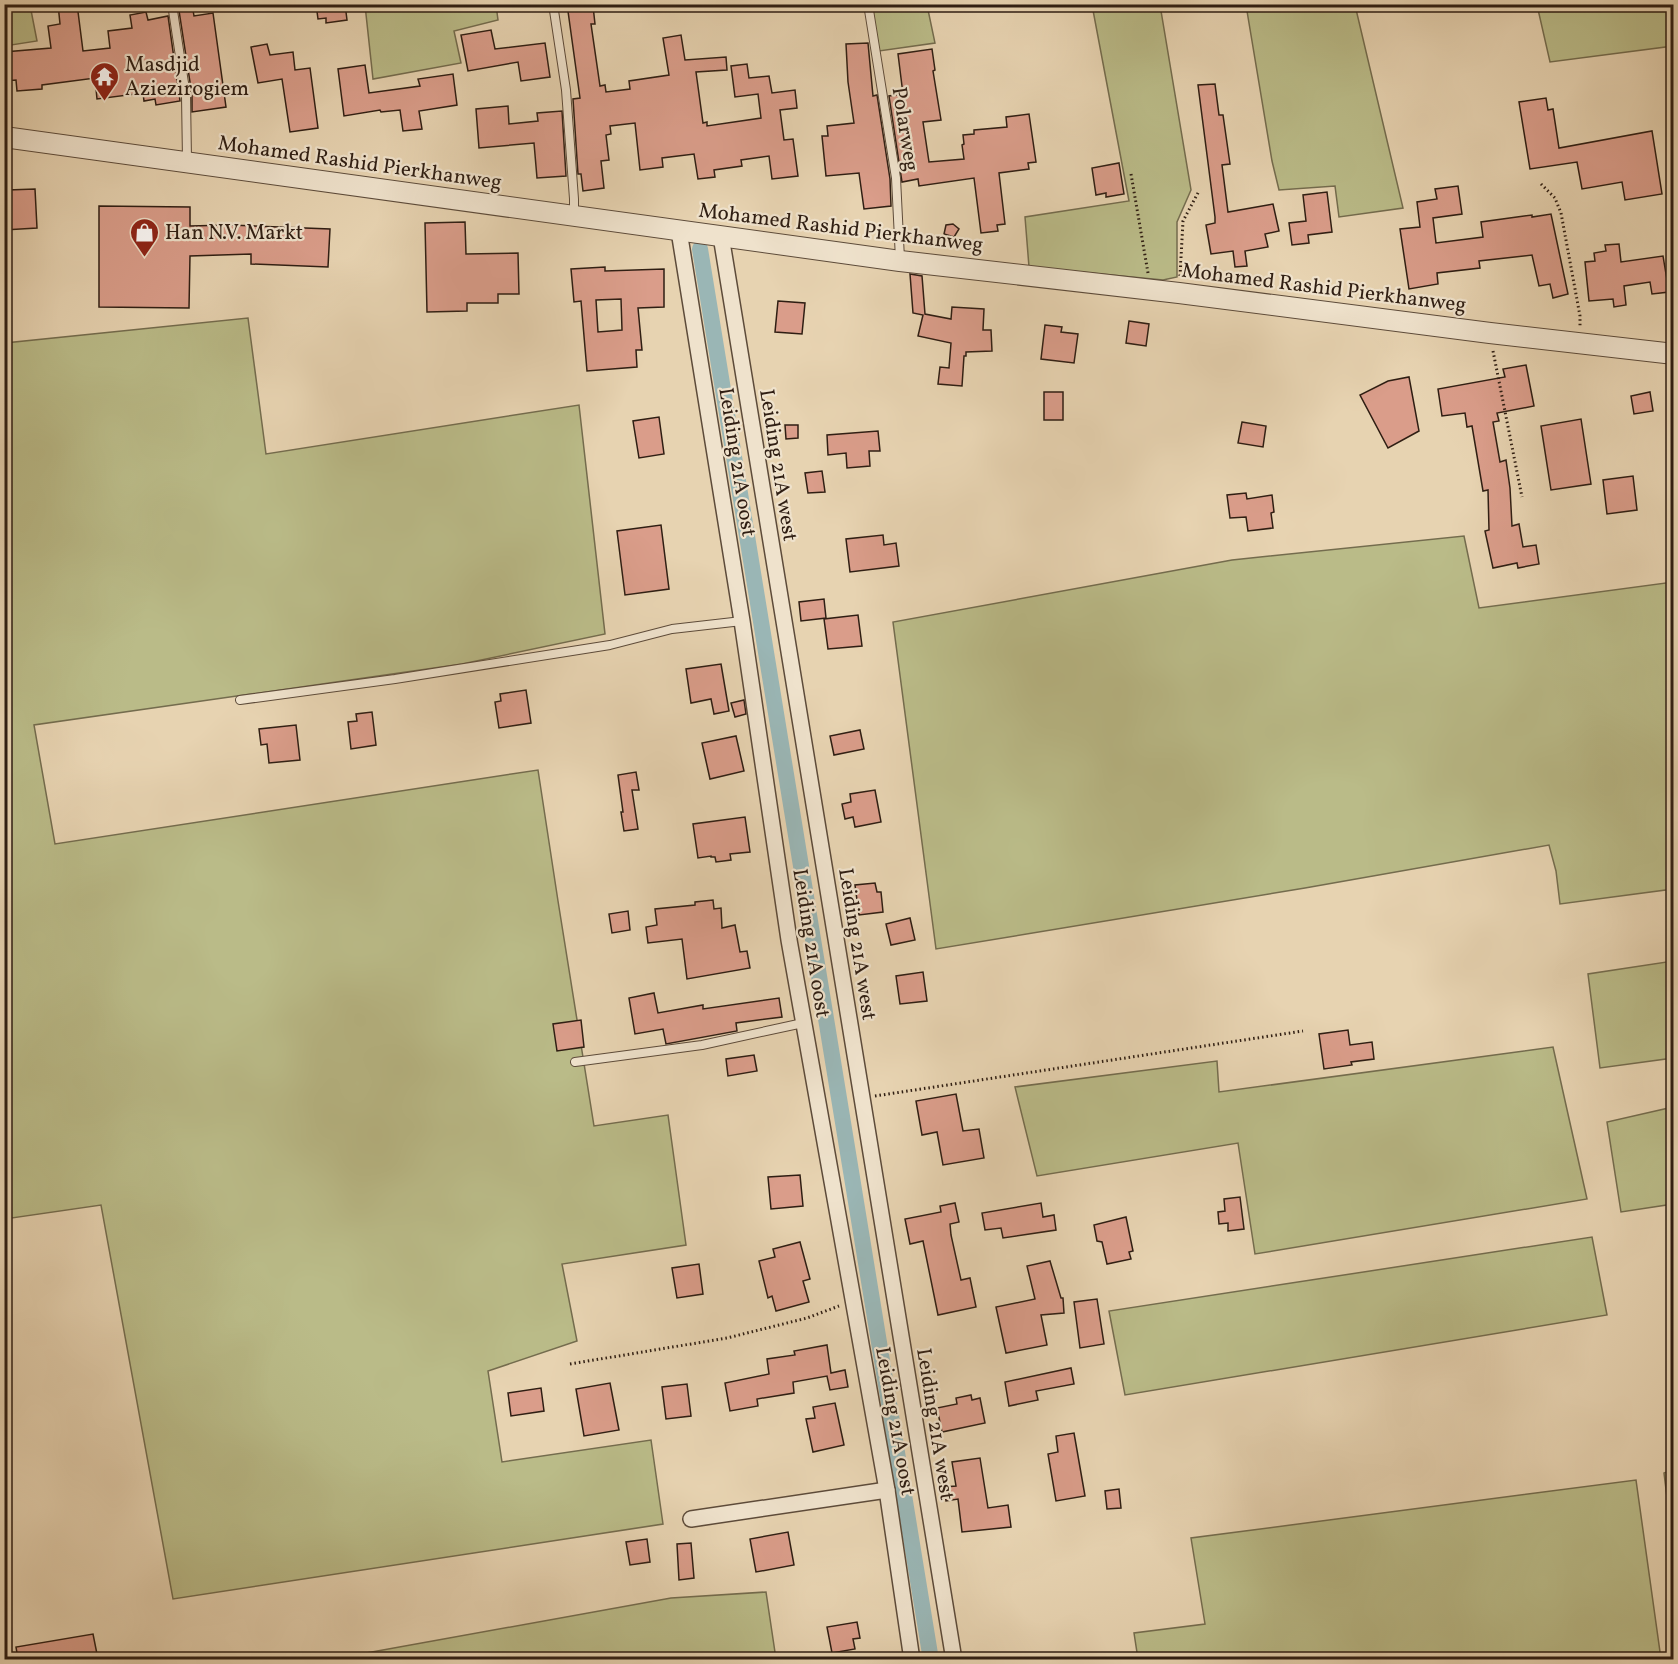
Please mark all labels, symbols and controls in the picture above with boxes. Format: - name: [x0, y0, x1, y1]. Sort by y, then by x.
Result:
- place label: Masdjid Aziezirogiem: [125, 51, 249, 104]
- temple icon: Masdjid Aziezirogiem: [88, 60, 120, 102]
- street label: Polarweg: [884, 85, 925, 173]
- street label: Mohamed Rashid Pierkhanweg: [216, 129, 504, 198]
- street label: Mohamed Rashid Pierkhanweg: [697, 197, 985, 260]
- shop icon: Han N.V. Markt: [128, 216, 160, 258]
- place label: Han N.V. Markt: [165, 219, 303, 248]
- street label: Mohamed Rashid Pierkhanweg: [1180, 257, 1468, 320]
- street label: Leiding 21A oost: [710, 386, 763, 539]
- street label: Leiding 21A west: [751, 387, 804, 543]
- street label: Leiding 21A west: [830, 866, 883, 1022]
- street label: Leiding 21A oost: [784, 867, 837, 1020]
- street label: Leiding 21A oost: [867, 1344, 922, 1498]
- street label: Leiding 21A west: [908, 1346, 961, 1502]

